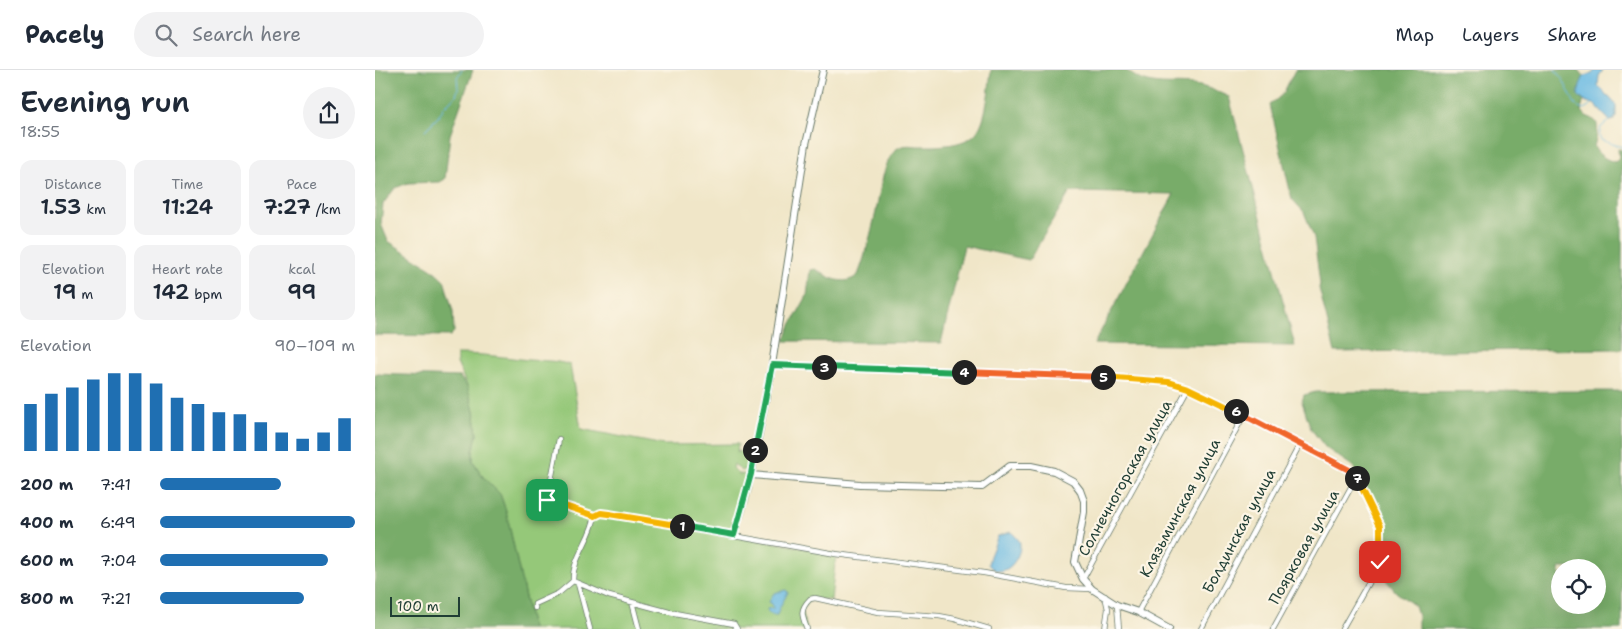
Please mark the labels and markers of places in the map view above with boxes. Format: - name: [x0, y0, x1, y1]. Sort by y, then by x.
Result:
- pin: 3: [811, 354, 837, 380]
- pin: 4: [951, 360, 977, 384]
- pin: 5: [1091, 364, 1115, 390]
- pin: 6: [1223, 398, 1249, 424]
- pin: 2: [743, 438, 767, 462]
- pin: 7: [1345, 466, 1369, 490]
- pin: [526, 479, 568, 521]
- pin: 1: [669, 514, 695, 538]
- pin: [1359, 541, 1401, 583]

